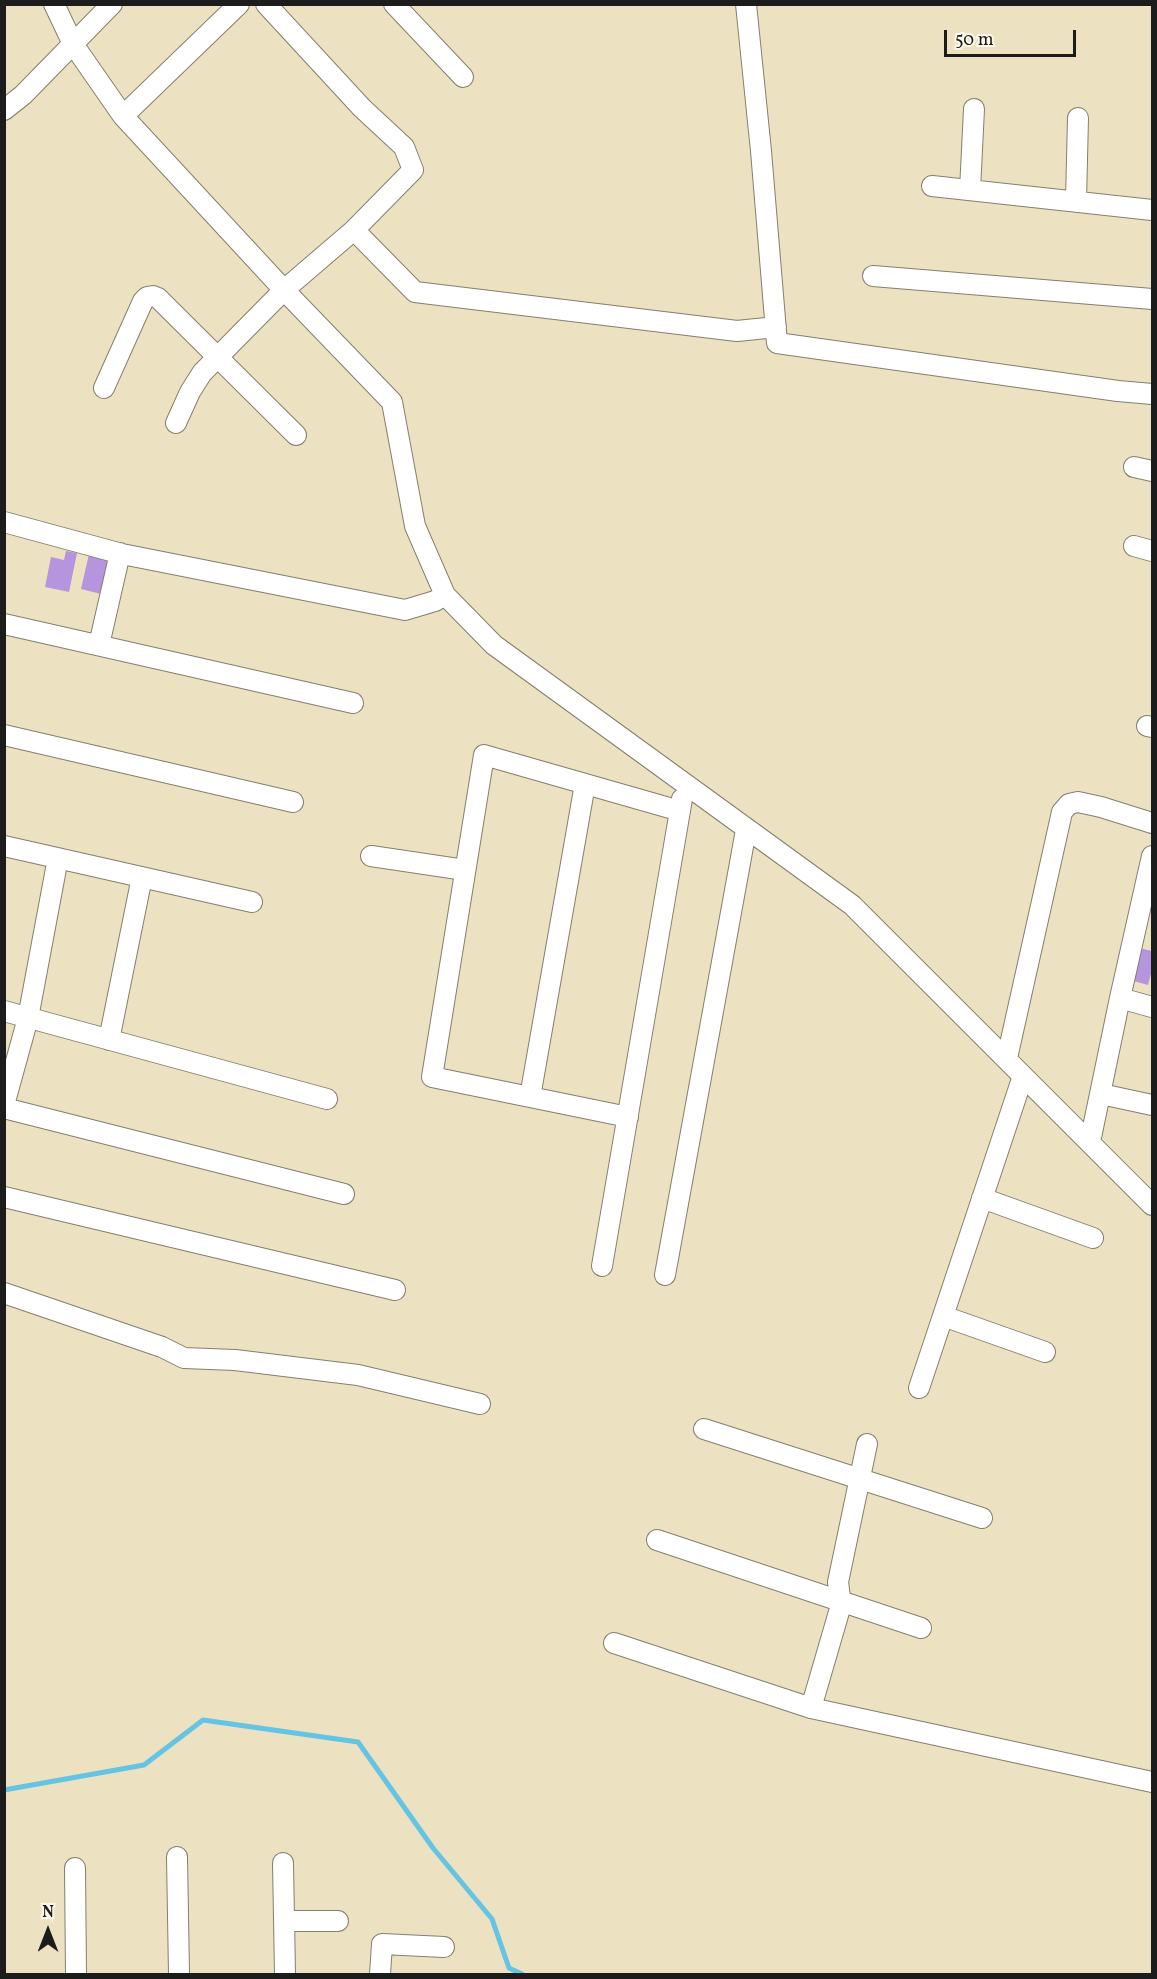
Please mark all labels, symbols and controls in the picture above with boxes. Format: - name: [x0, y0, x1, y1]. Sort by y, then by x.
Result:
- scale bar: [947, 18, 1079, 56]
- text: 50 m: [955, 28, 994, 53]
- north arrow: [18, 1901, 78, 1961]
- text: N: [42, 1902, 54, 1924]

